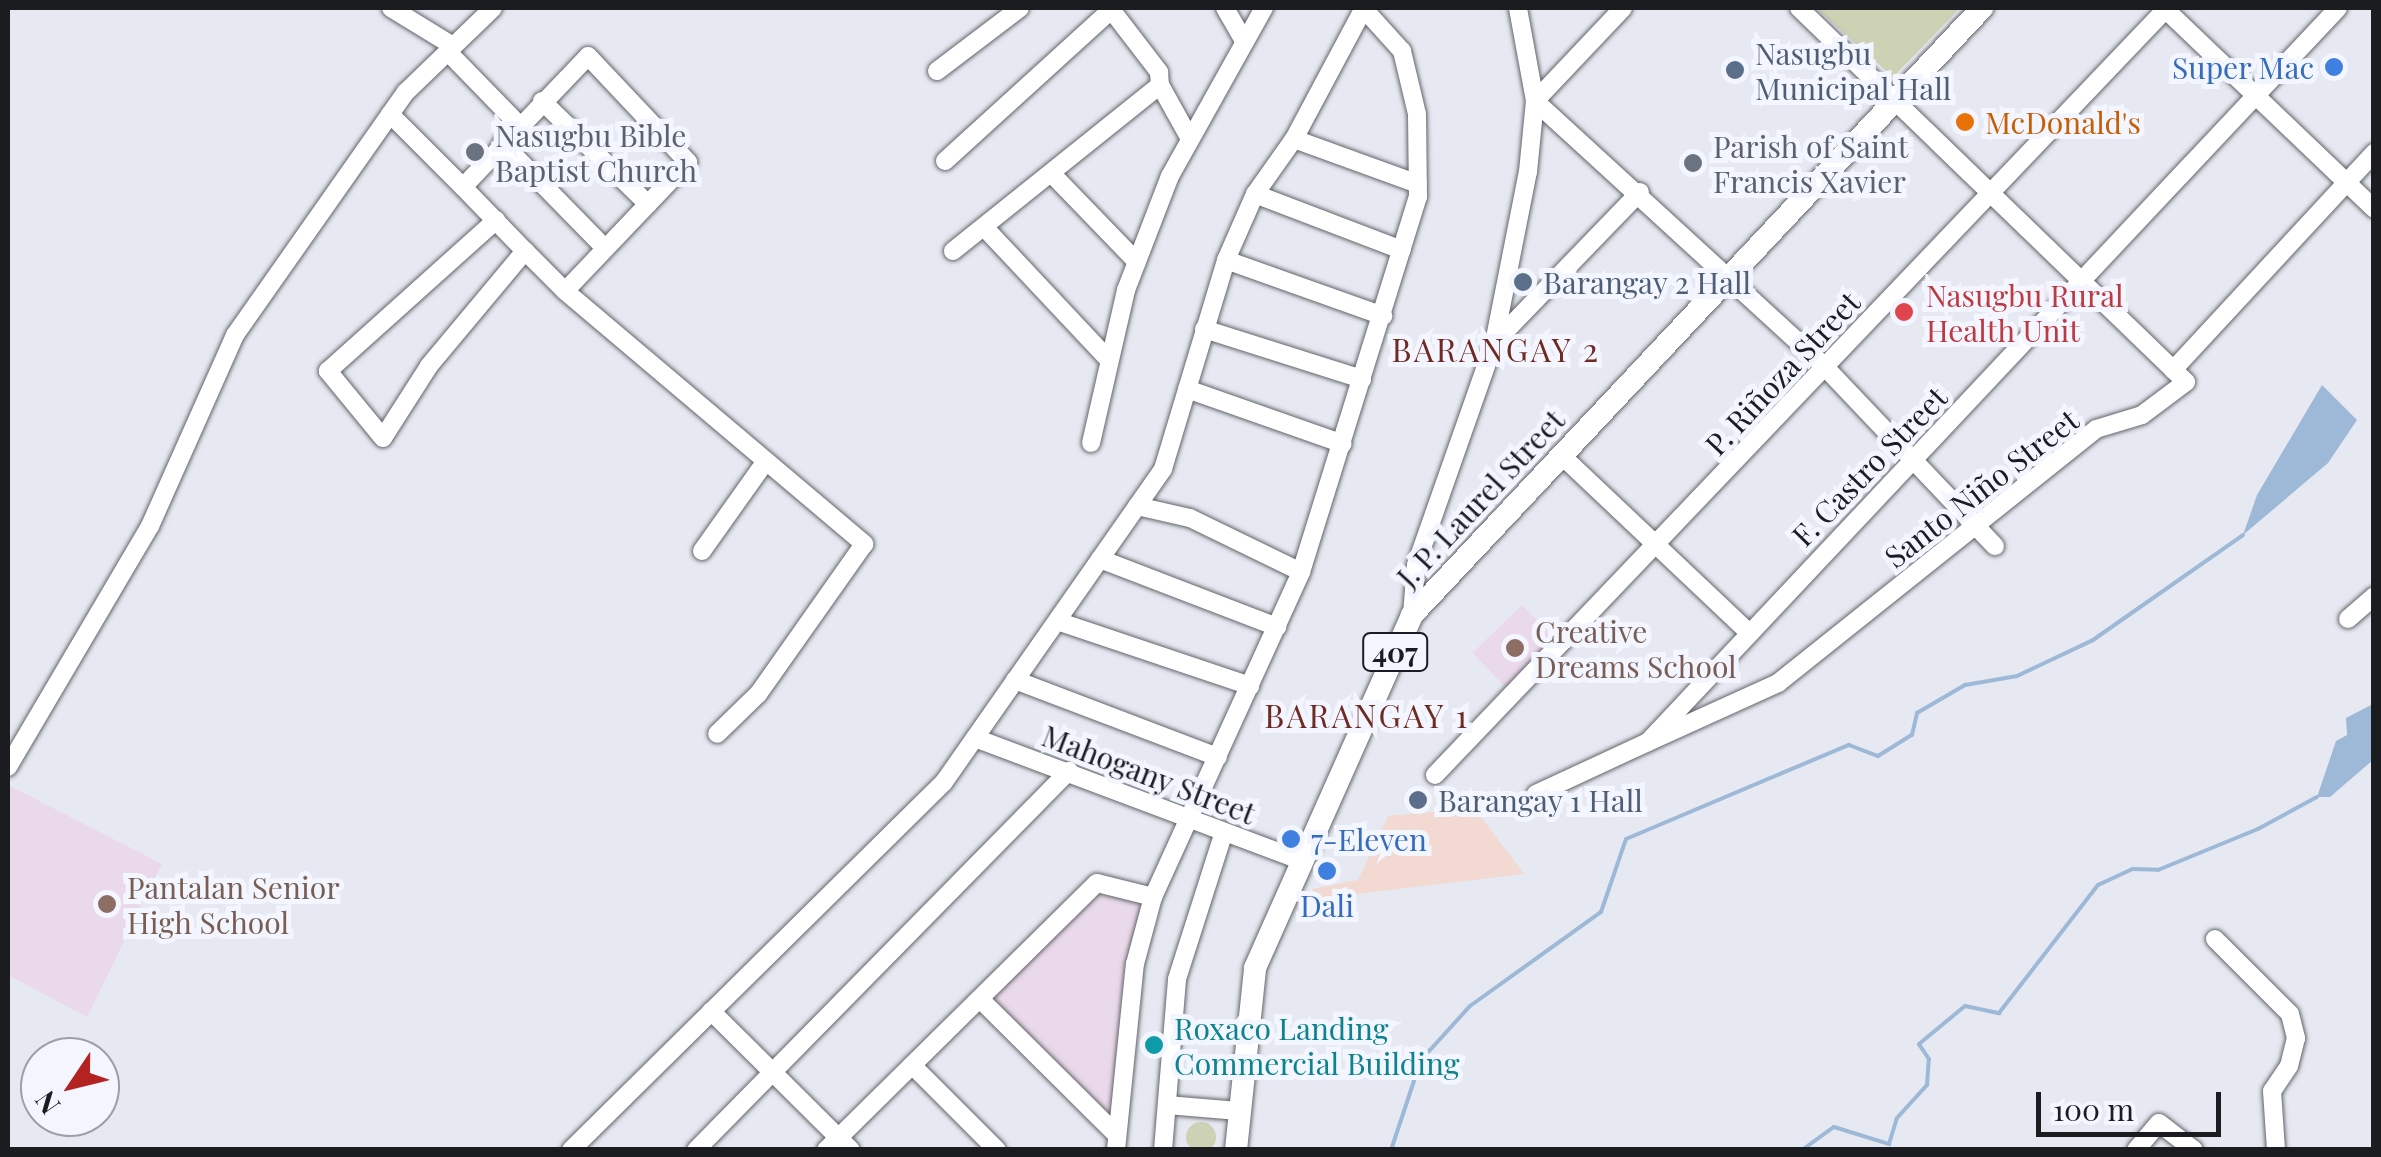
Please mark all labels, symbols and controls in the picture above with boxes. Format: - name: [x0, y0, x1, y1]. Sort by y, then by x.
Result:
- place label: Nasugbu Municipal Hall: [1755, 35, 1951, 106]
- place label: Super Mac: [2171, 49, 2314, 85]
- marker: Super Mac: [2323, 56, 2345, 78]
- marker: Nasugbu Municipal Hall: [1724, 59, 1746, 81]
- place label: McDonald's: [1985, 104, 2141, 140]
- marker: McDonald's: [1954, 111, 1976, 133]
- place label: Nasugbu Bible Baptist Church: [495, 117, 698, 188]
- place label: Parish of Saint Francis Xavier: [1713, 128, 1908, 198]
- marker: Nasugbu Bible Baptist Church: [464, 141, 486, 163]
- marker: Parish of Saint Francis Xavier: [1682, 152, 1704, 174]
- place label: Barangay 2 Hall: [1543, 264, 1752, 300]
- marker: Barangay 2 Hall: [1512, 271, 1534, 293]
- place label: Nasugbu Rural Health Unit: [1926, 277, 2124, 348]
- street label: P. Riñoza Street: [1697, 284, 1867, 462]
- marker: Nasugbu Rural Health Unit: [1891, 299, 1917, 325]
- district label: BARANGAY 2: [1391, 330, 1601, 368]
- street label: F. Castro Street: [1784, 379, 1954, 553]
- street label: Santo Niño Street: [1877, 401, 2085, 575]
- street label: J. P. Laurel Street: [1389, 402, 1571, 594]
- place label: Creative Dreams School: [1535, 613, 1737, 684]
- road number: 407: [1360, 629, 1430, 675]
- marker: Creative Dreams School: [1504, 637, 1526, 659]
- district label: BARANGAY 1: [1264, 696, 1470, 734]
- street label: Mahogany Street: [1037, 717, 1261, 831]
- place label: Barangay 1 Hall: [1438, 782, 1644, 818]
- marker: Barangay 1 Hall: [1407, 789, 1429, 811]
- place label: 7-Eleven: [1311, 821, 1427, 857]
- marker: 7-Eleven: [1280, 828, 1302, 850]
- marker: Dali: [1316, 860, 1338, 882]
- place label: Pantalan Senior High School: [127, 869, 340, 940]
- place label: Dali: [1300, 887, 1354, 923]
- marker: Pantalan Senior High School: [96, 893, 118, 915]
- place label: Roxaco Landing Commercial Building: [1174, 1010, 1460, 1080]
- marker: Roxaco Landing Commercial Building: [1143, 1034, 1165, 1056]
- north arrow: [20, 1037, 120, 1137]
- scale bar: [2041, 1072, 2226, 1134]
- text: N: [26, 1084, 68, 1122]
- text: 100 m: [2053, 1089, 2134, 1129]

